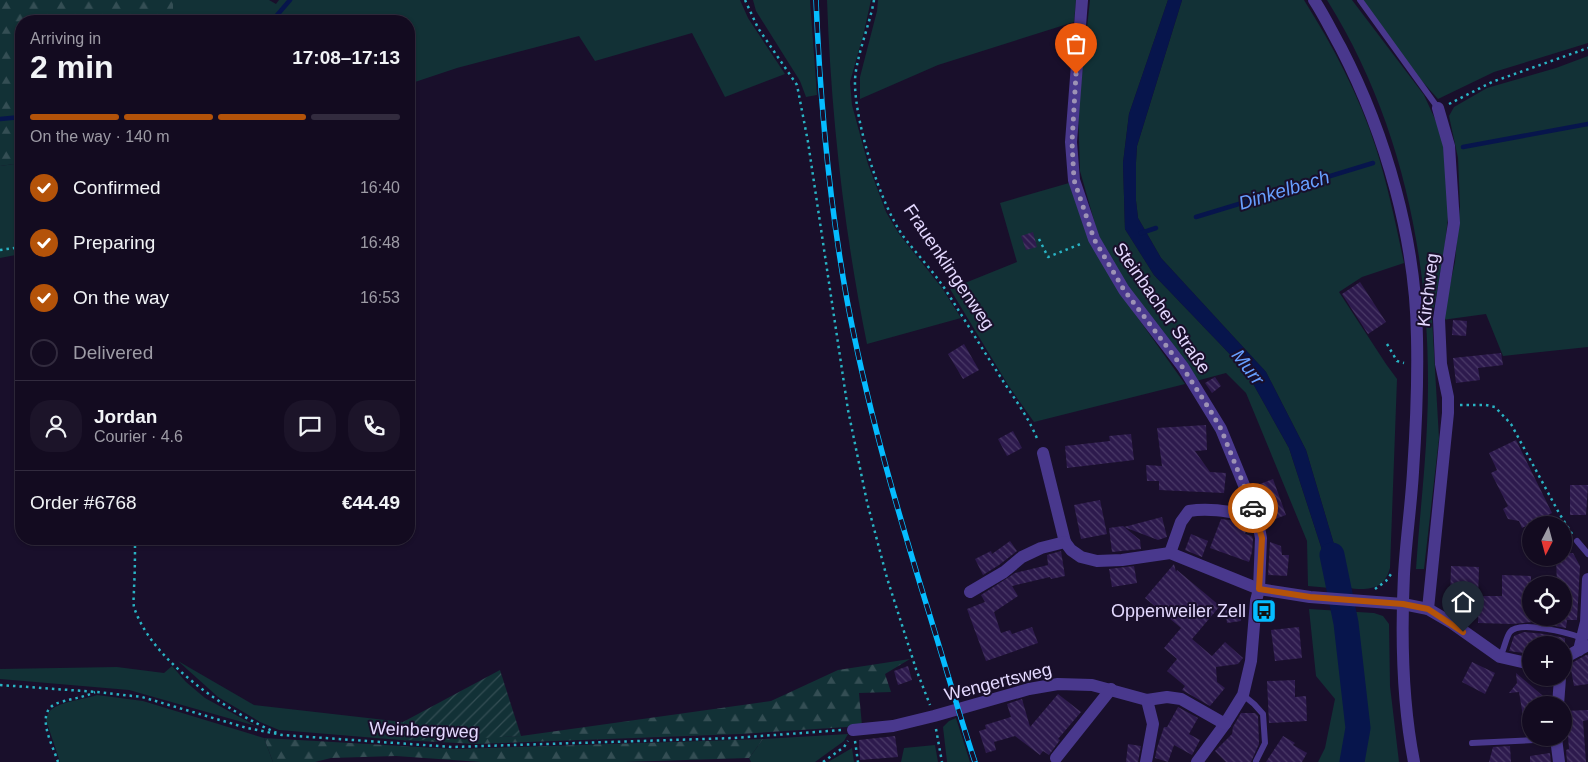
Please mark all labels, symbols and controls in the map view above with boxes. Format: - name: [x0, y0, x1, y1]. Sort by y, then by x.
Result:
- pin: [1055, 23, 1097, 74]
- text: Arriving in: [30, 30, 101, 47]
- icon: bag: [1062, 30, 1090, 58]
- text: 17:08–17:13: [292, 47, 400, 68]
- text: 2 min: [30, 49, 114, 85]
- text: On the way · 140 m: [30, 128, 170, 145]
- water label: Dinkelbach: [1236, 166, 1332, 214]
- icon: check: [30, 174, 58, 202]
- text: Confirmed: [73, 177, 161, 198]
- text: 16:40: [360, 179, 400, 196]
- street label: Frauenklingenweg: [900, 200, 998, 334]
- icon: check: [30, 229, 58, 257]
- text: Preparing: [73, 232, 155, 253]
- text: 16:48: [360, 234, 400, 251]
- street label: Steinbacher Straße: [1109, 239, 1215, 377]
- street label: Kirchweg: [1414, 252, 1442, 328]
- icon: check: [30, 284, 58, 312]
- text: On the way: [73, 287, 169, 308]
- text: 16:53: [360, 289, 400, 306]
- text: Delivered: [73, 342, 153, 363]
- water label: Murr: [1228, 345, 1269, 389]
- button: person: [30, 400, 82, 452]
- button: chat: [284, 400, 336, 452]
- button: phone: [348, 400, 400, 452]
- text: Jordan: [94, 406, 157, 427]
- text: Courier · 4.6: [94, 428, 183, 445]
- courier: [1228, 483, 1278, 533]
- text: Order #6768: [30, 492, 137, 513]
- text: €44.49: [342, 492, 400, 513]
- icon: car: [1239, 494, 1267, 522]
- north arrow: [1522, 516, 1572, 566]
- map controls: [1522, 516, 1572, 746]
- button: locate: [1522, 576, 1572, 626]
- pin: [1442, 581, 1484, 632]
- icon: home: [1449, 588, 1477, 616]
- bus stop icon: Oppenweiler Zell: [1251, 598, 1277, 624]
- place label: Oppenweiler Zell: [1111, 601, 1246, 621]
- button: +: [1522, 636, 1572, 686]
- street label: Wengertsweg: [942, 659, 1054, 705]
- button: −: [1522, 696, 1572, 746]
- street label: Weinbergweg: [369, 718, 479, 742]

